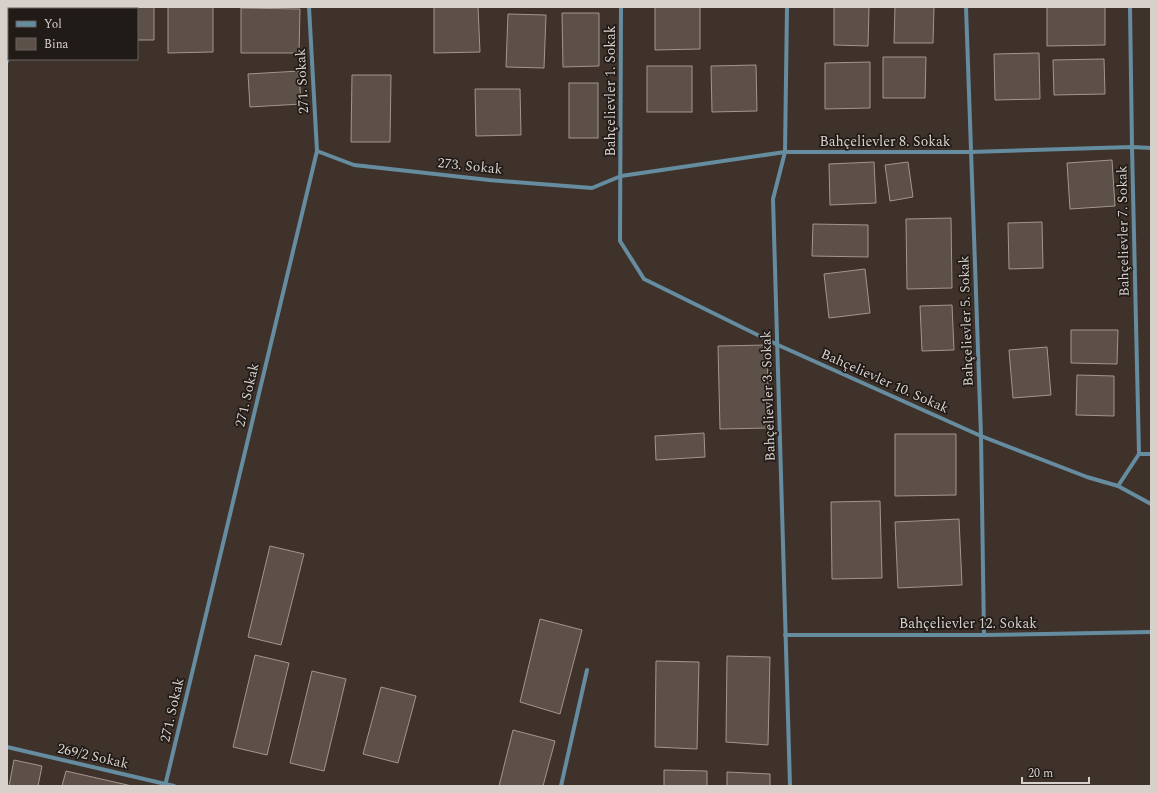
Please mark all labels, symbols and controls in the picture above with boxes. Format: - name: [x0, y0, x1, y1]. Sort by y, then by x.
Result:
- legend: [8, 8, 138, 60]
- text: Yol: [44, 15, 62, 34]
- street label: Bahçelievler 1. Sokak: [600, 25, 621, 157]
- text: Bina: [44, 35, 69, 54]
- street label: 271. Sokak: [290, 48, 314, 114]
- street label: Bahçelievler 8. Sokak: [819, 131, 951, 152]
- street label: 273. Sokak: [436, 152, 504, 180]
- street label: Bahçelievler 7. Sokak: [1111, 165, 1135, 297]
- street label: Bahçelievler 5. Sokak: [953, 255, 979, 387]
- street label: Bahçelievler 3. Sokak: [755, 330, 781, 462]
- street label: Bahçelievler 10. Sokak: [818, 343, 952, 419]
- street label: 271. Sokak: [229, 361, 265, 429]
- street label: Bahçelievler 12. Sokak: [899, 613, 1037, 634]
- street label: 271. Sokak: [154, 676, 190, 744]
- street label: 269/2 Sokak: [55, 738, 131, 774]
- scale bar: [1022, 759, 1089, 785]
- text: 20 m: [1028, 764, 1053, 783]

